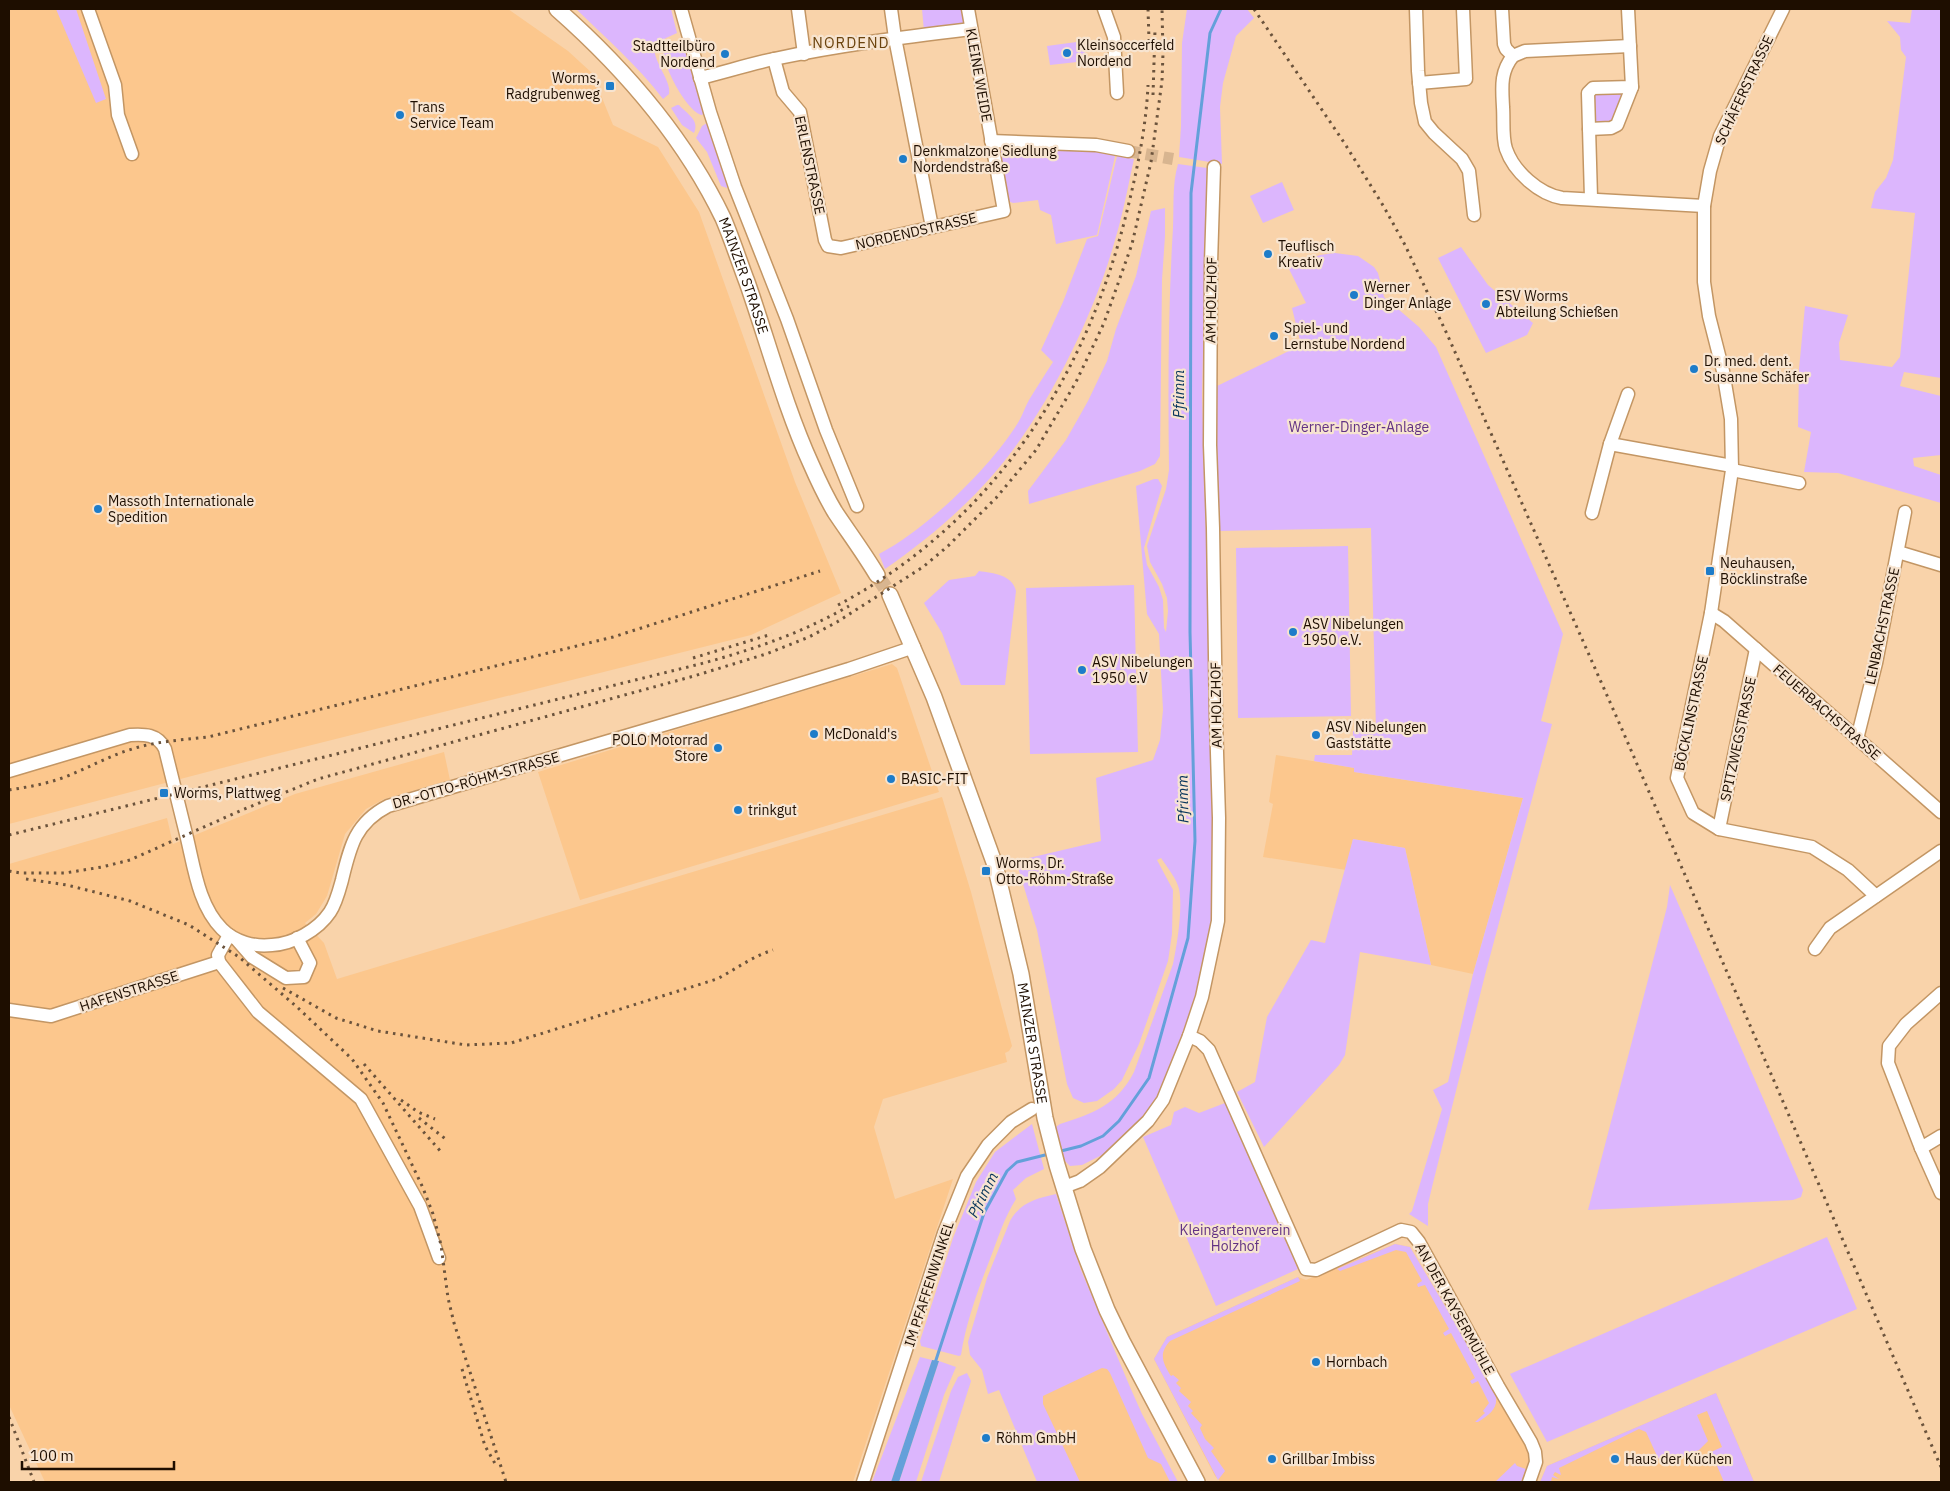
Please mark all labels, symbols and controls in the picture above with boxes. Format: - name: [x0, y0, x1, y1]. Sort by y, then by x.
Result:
- street label: KLEINE WEIDE: [962, 27, 996, 123]
- street label: SCHÄFERSTRASSE: [1711, 32, 1777, 148]
- district label: NORDEND: [812, 33, 890, 52]
- place label: Kleinsoccerfeld Nordend: [1077, 36, 1174, 70]
- place label: Stadtteilbüro Nordend: [633, 37, 715, 71]
- marker: Kleinsoccerfeld Nordend: [1061, 47, 1073, 59]
- marker: Stadtteilbüro Nordend: [719, 48, 731, 60]
- place label: Worms, Radgrubenweg: [506, 69, 601, 103]
- marker: Worms, Radgrubenweg: [604, 80, 616, 92]
- place label: Trans Service Team: [410, 98, 494, 132]
- marker: Trans Service Team: [394, 109, 406, 121]
- street label: ERLENSTRASSE: [791, 114, 829, 216]
- place label: Denkmalzone Siedlung Nordendstraße: [913, 142, 1057, 176]
- marker: Denkmalzone Siedlung Nordendstraße: [897, 153, 909, 165]
- street label: NORDENDSTRASSE: [854, 208, 978, 254]
- street label: MAINZER STRASSE: [715, 215, 773, 336]
- place label: Teuflisch Kreativ: [1278, 237, 1334, 271]
- marker: Teuflisch Kreativ: [1262, 248, 1274, 260]
- street label: AM HOLZHOF: [1201, 257, 1221, 343]
- place label: Werner Dinger Anlage: [1364, 278, 1452, 312]
- place label: ESV Worms Abteilung Schießen: [1496, 287, 1618, 321]
- marker: Werner Dinger Anlage: [1348, 289, 1360, 301]
- marker: ESV Worms Abteilung Schießen: [1480, 298, 1492, 310]
- place label: Spiel- und Lernstube Nordend: [1284, 319, 1405, 353]
- marker: Spiel- und Lernstube Nordend: [1268, 330, 1280, 342]
- place label: Dr. med. dent. Susanne Schäfer: [1704, 352, 1809, 386]
- marker: Dr. med. dent. Susanne Schäfer: [1688, 363, 1700, 375]
- water label: Pfrimm: [1169, 370, 1188, 418]
- park label: Werner-Dinger-Anlage: [1289, 418, 1429, 436]
- place label: Massoth Internationale Spedition: [108, 492, 255, 526]
- marker: Massoth Internationale Spedition: [92, 503, 104, 515]
- place label: Neuhausen, Böcklinstraße: [1720, 554, 1808, 588]
- marker: Neuhausen, Böcklinstraße: [1704, 565, 1716, 577]
- street label: LENBACHSTRASSE: [1861, 566, 1903, 686]
- place label: ASV Nibelungen 1950 e.V.: [1303, 615, 1404, 649]
- marker: ASV Nibelungen 1950 e.V.: [1287, 626, 1299, 638]
- place label: ASV Nibelungen 1950 e.V: [1092, 653, 1193, 687]
- street label: BÖCKLINSTRASSE: [1670, 654, 1712, 772]
- street label: FEUERBACHSTRASSE: [1769, 660, 1885, 764]
- street label: AM HOLZHOF: [1206, 662, 1226, 748]
- marker: ASV Nibelungen 1950 e.V: [1076, 664, 1088, 676]
- street label: SPITZWEGSTRASSE: [1716, 675, 1760, 803]
- place label: ASV Nibelungen Gaststätte: [1326, 718, 1427, 752]
- place label: McDonald's: [824, 725, 897, 743]
- marker: McDonald's: [808, 728, 820, 740]
- marker: ASV Nibelungen Gaststätte: [1310, 729, 1322, 741]
- place label: POLO Motorrad Store: [612, 731, 708, 765]
- marker: POLO Motorrad Store: [712, 742, 724, 754]
- street label: DR.-OTTO-RÖHM-STRASSE: [390, 748, 562, 812]
- place label: BASIC-FIT: [901, 770, 968, 788]
- marker: BASIC-FIT: [885, 773, 897, 785]
- water label: Pfrimm: [1173, 775, 1192, 823]
- place label: Worms, Plattweg: [174, 784, 281, 802]
- marker: Worms, Plattweg: [158, 787, 170, 799]
- place label: trinkgut: [748, 801, 797, 819]
- marker: trinkgut: [732, 804, 744, 816]
- place label: Worms, Dr. Otto-Röhm-Straße: [996, 854, 1114, 888]
- marker: Worms, Dr. Otto-Röhm-Straße: [980, 865, 992, 877]
- street label: HAFENSTRASSE: [77, 967, 181, 1015]
- street label: MAINZER STRASSE: [1014, 981, 1051, 1105]
- water label: Pfrimm: [963, 1169, 1002, 1221]
- street label: IM PFAFFENWINKEL: [900, 1219, 958, 1349]
- park label: Kleingartenverein Holzhof: [1180, 1221, 1290, 1255]
- street label: AN DER KAYSERMÜHLE: [1411, 1240, 1499, 1378]
- place label: Hornbach: [1326, 1353, 1387, 1371]
- marker: Hornbach: [1310, 1356, 1322, 1368]
- place label: Röhm GmbH: [996, 1429, 1076, 1447]
- marker: Röhm GmbH: [980, 1432, 992, 1444]
- scale bar: [22, 1438, 175, 1470]
- text: 100 m: [30, 1446, 74, 1465]
- place label: Grillbar Imbiss: [1282, 1450, 1375, 1468]
- place label: Haus der Küchen: [1625, 1450, 1732, 1468]
- marker: Grillbar Imbiss: [1266, 1453, 1278, 1465]
- marker: Haus der Küchen: [1609, 1453, 1621, 1465]

